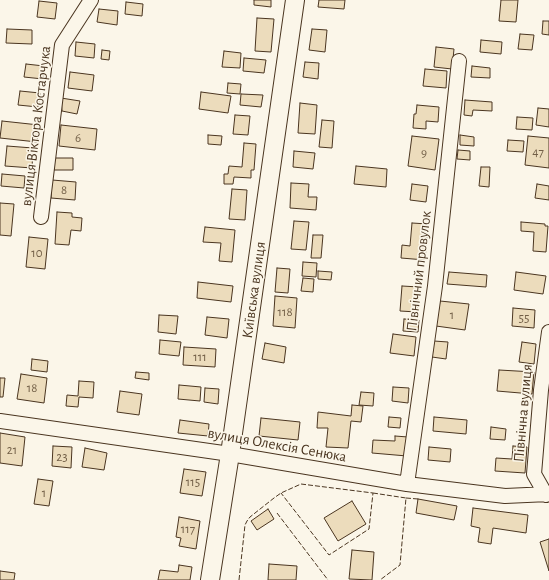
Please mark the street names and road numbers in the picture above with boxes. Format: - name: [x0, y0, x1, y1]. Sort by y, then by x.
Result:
- street label: вулиця Віктора Костарчука: [17, 45, 55, 207]
- street label: Північний провулок: [403, 210, 435, 332]
- street label: Київська вулиця: [238, 240, 270, 340]
- street label: Північна вулиця: [510, 363, 536, 463]
- street label: вулиця Олексія Сенюка: [206, 424, 348, 466]

